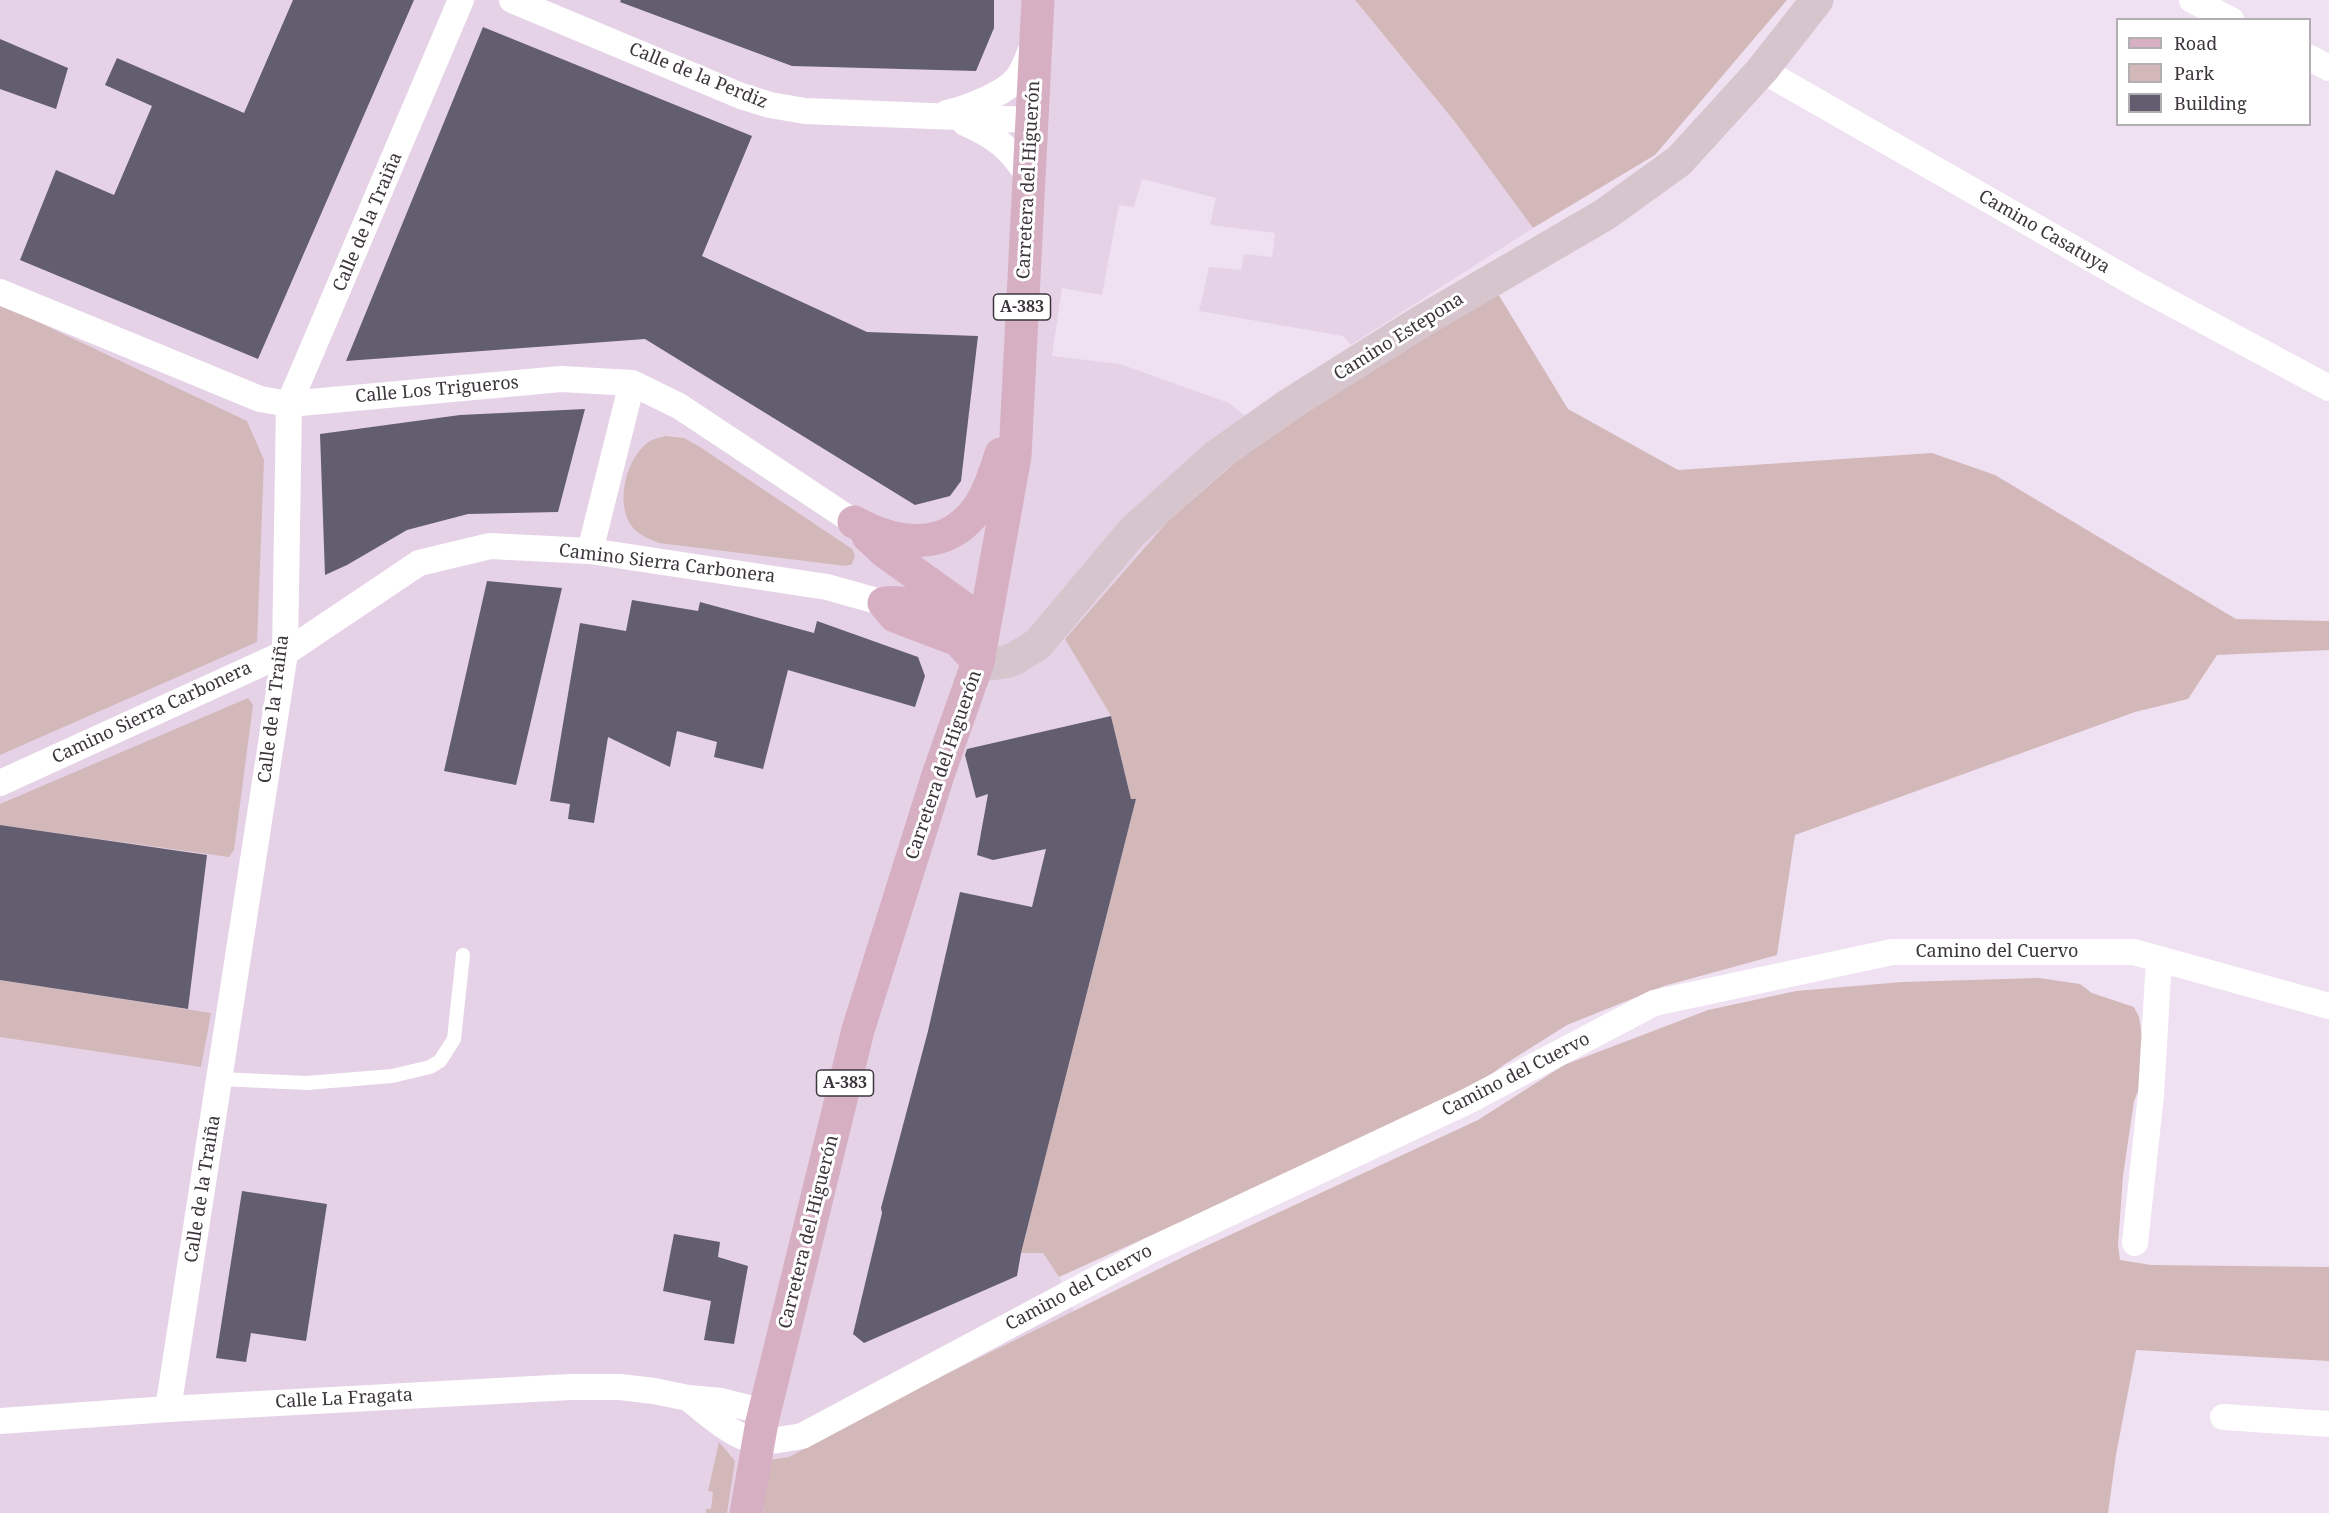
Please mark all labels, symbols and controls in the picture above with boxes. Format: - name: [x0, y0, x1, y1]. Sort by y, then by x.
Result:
- legend: [2116, 18, 2311, 126]
- text: Road: [2174, 31, 2217, 55]
- street label: Calle de la Perdiz: [626, 38, 770, 114]
- text: Park: [2174, 61, 2214, 85]
- street label: Carretera del Higuerón: [1013, 80, 1045, 280]
- text: Building: [2174, 91, 2247, 115]
- street label: Calle de la Traiña: [329, 149, 407, 295]
- street label: Camino Casatuya: [1974, 186, 2114, 278]
- street label: Camino Estepona: [1330, 288, 1468, 386]
- road number: A-383: [994, 294, 1050, 320]
- street label: Calle Los Trigueros: [354, 372, 520, 408]
- street label: Camino Sierra Carbonera: [558, 540, 776, 588]
- street label: Calle de la Traiña: [254, 634, 294, 784]
- street label: Camino Sierra Carbonera: [49, 657, 255, 769]
- street label: Carretera del Higuerón: [901, 667, 987, 863]
- street label: Camino del Cuervo: [1916, 941, 2078, 963]
- street label: Camino del Cuervo: [1438, 1028, 1594, 1122]
- road number: A-383: [816, 1070, 874, 1096]
- street label: Calle de la Traiña: [181, 1114, 225, 1264]
- street label: Carretera del Higuerón: [774, 1133, 844, 1331]
- street label: Camino del Cuervo: [1002, 1240, 1156, 1336]
- street label: Calle La Fragata: [275, 1385, 413, 1413]

